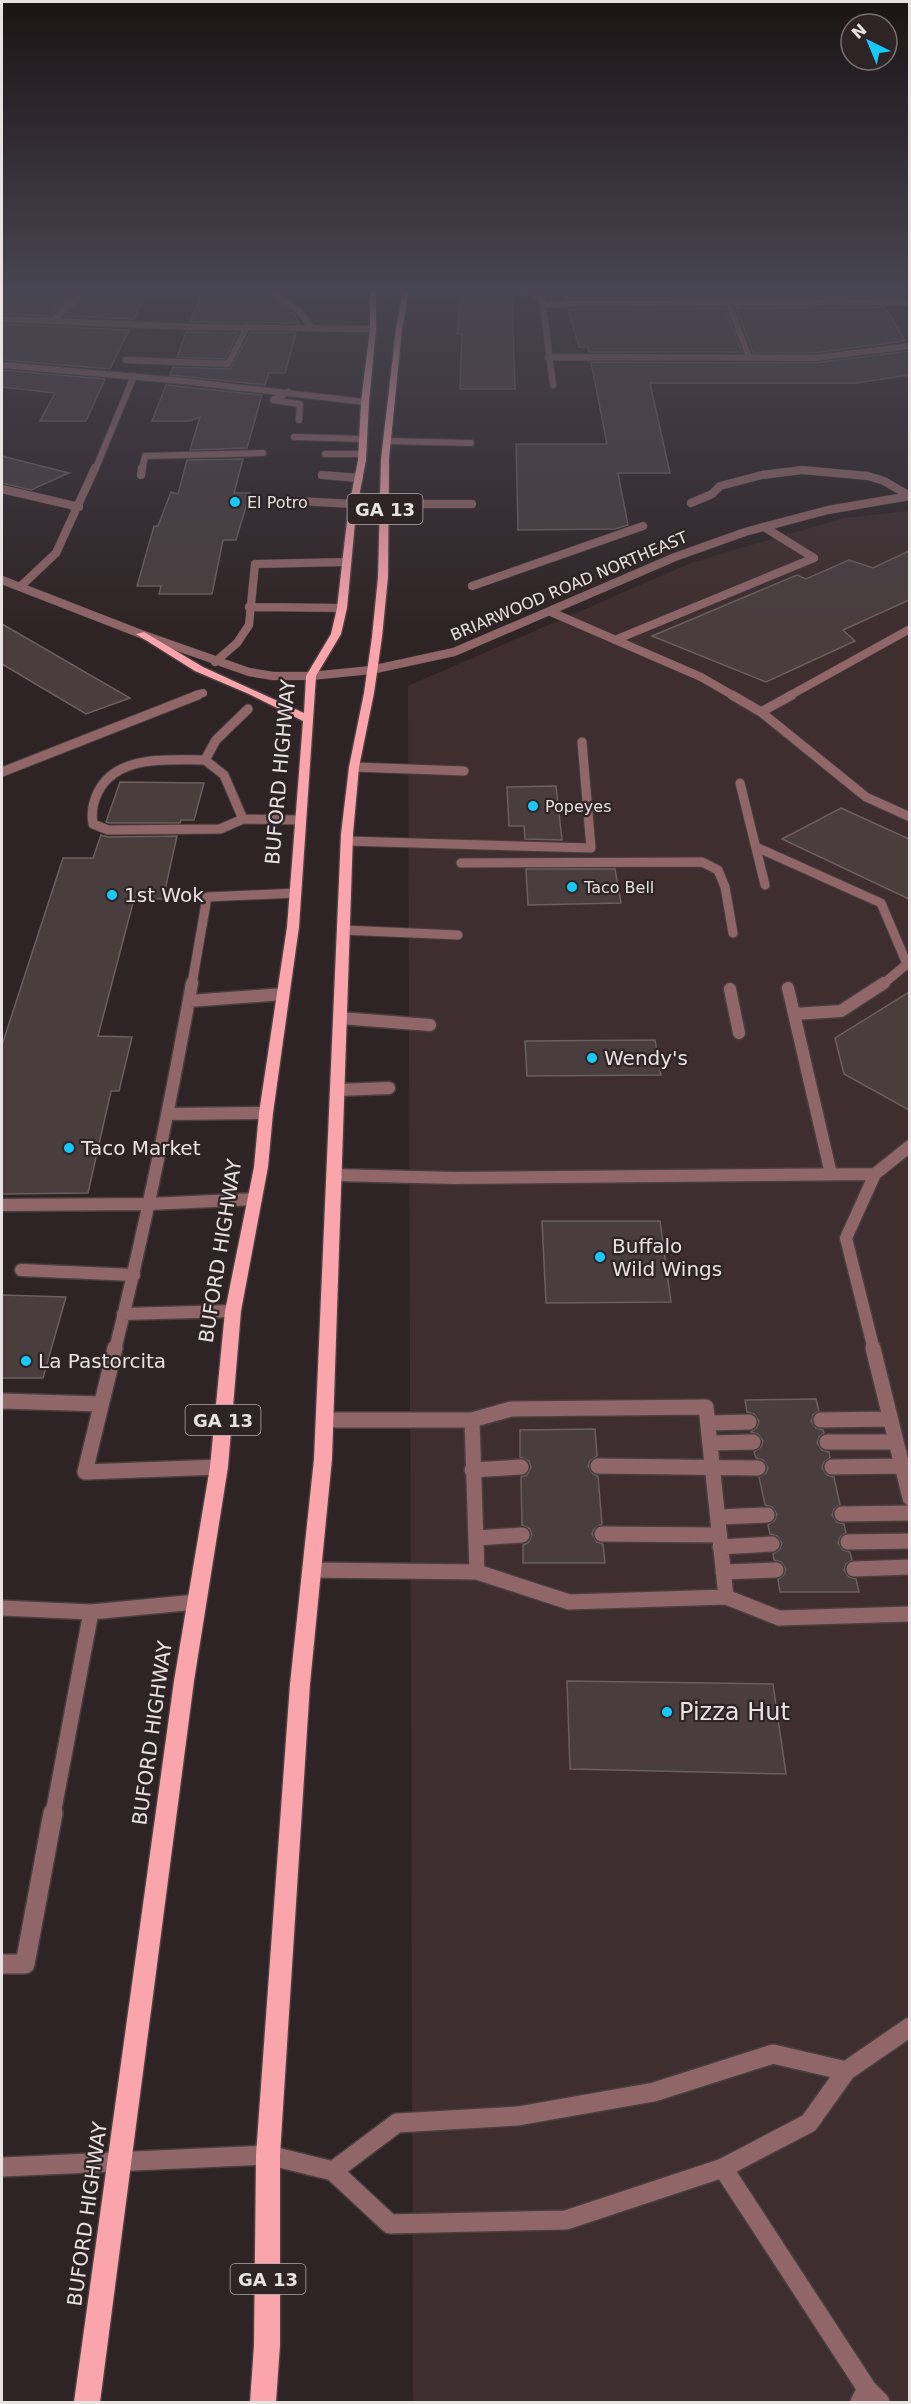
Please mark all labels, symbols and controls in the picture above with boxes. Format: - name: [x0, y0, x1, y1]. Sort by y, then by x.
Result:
- north arrow: [839, 12, 899, 72]
- text: N: [848, 20, 870, 43]
- place label: El Potro: [247, 493, 308, 512]
- road number: GA 13: [348, 494, 422, 524]
- marker: El Potro: [228, 495, 242, 509]
- street label: BRIARWOOD ROAD NORTHEAST: [448, 527, 691, 645]
- street label: BUFORD HIGHWAY: [260, 678, 300, 866]
- place label: Popeyes: [545, 797, 612, 816]
- marker: Popeyes: [526, 799, 540, 813]
- place label: Taco Bell: [583, 878, 654, 897]
- marker: Taco Bell: [565, 880, 579, 894]
- place label: 1st Wok: [124, 883, 204, 907]
- marker: 1st Wok: [105, 888, 119, 902]
- place label: Wendy's: [604, 1046, 688, 1070]
- marker: Wendy's: [585, 1051, 599, 1065]
- place label: Taco Market: [80, 1136, 201, 1160]
- marker: Taco Market: [62, 1141, 76, 1155]
- street label: BUFORD HIGHWAY: [194, 1157, 247, 1345]
- place label: Buffalo Wild Wings: [612, 1234, 722, 1281]
- marker: Buffalo Wild Wings: [593, 1250, 607, 1264]
- place label: La Pastorcita: [38, 1349, 166, 1373]
- marker: La Pastorcita: [19, 1354, 33, 1368]
- road number: GA 13: [186, 1405, 260, 1435]
- street label: BUFORD HIGHWAY: [127, 1639, 177, 1827]
- place label: Pizza Hut: [679, 1698, 790, 1726]
- marker: Pizza Hut: [660, 1705, 674, 1719]
- street label: BUFORD HIGHWAY: [62, 2120, 112, 2308]
- road number: GA 13: [230, 2264, 306, 2294]

